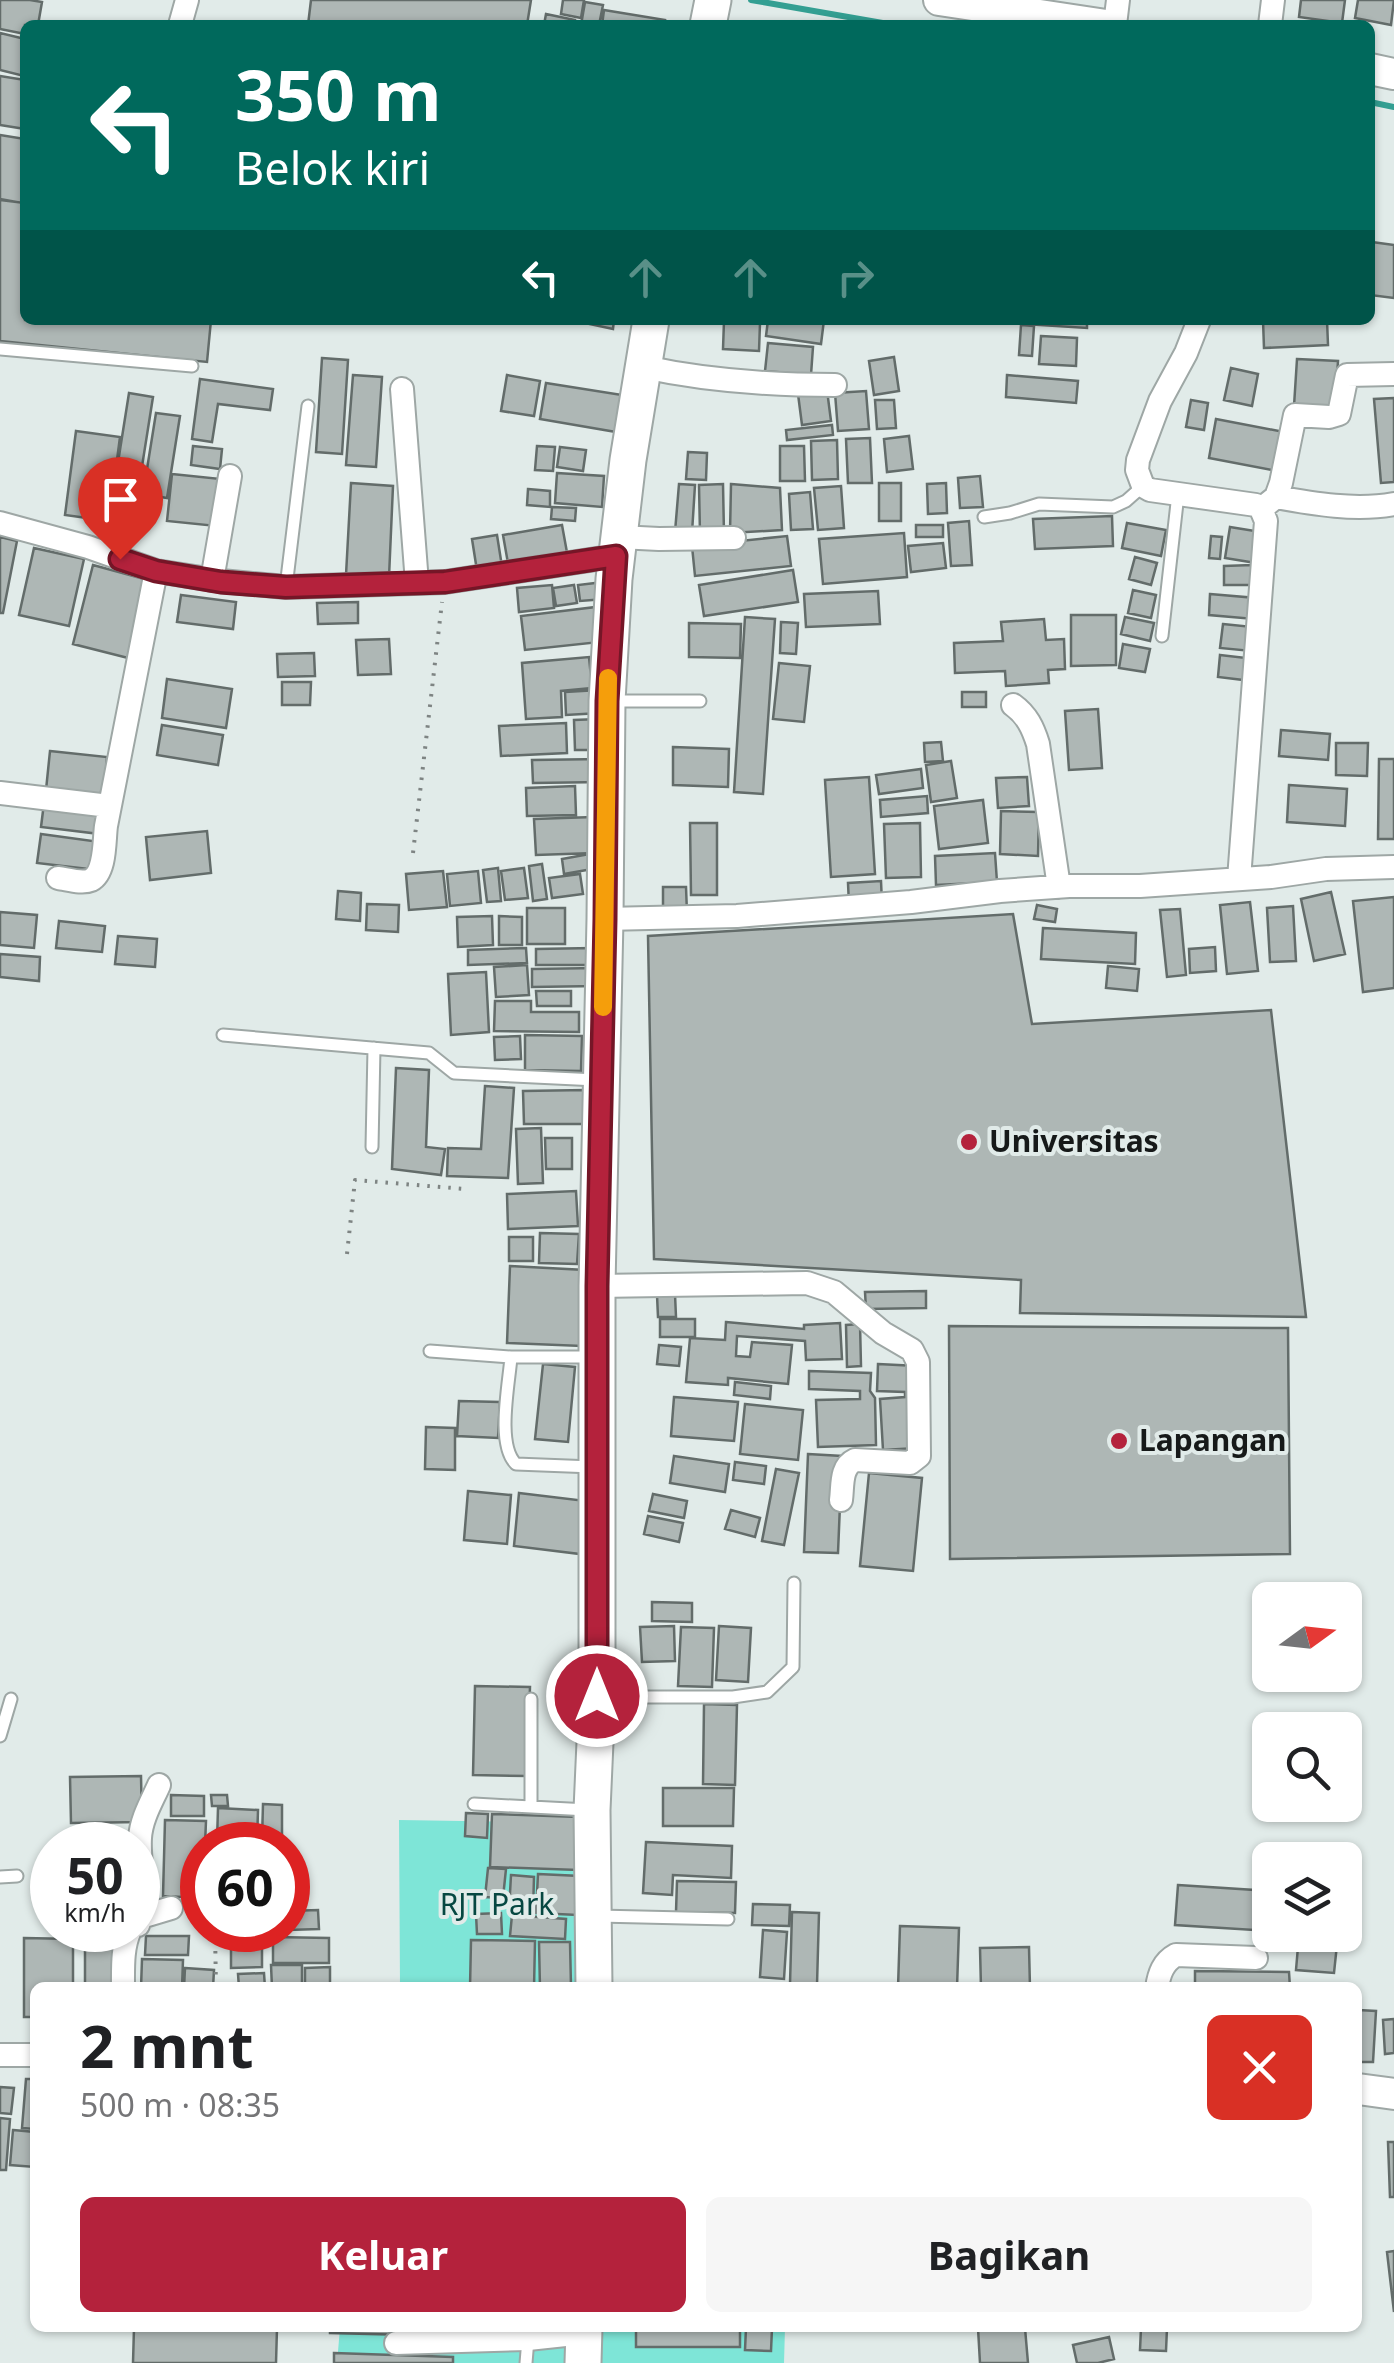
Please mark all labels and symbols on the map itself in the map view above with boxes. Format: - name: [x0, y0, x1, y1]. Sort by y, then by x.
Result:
- pin: [78, 457, 163, 560]
- place label: Universitas: [989, 1120, 1159, 1161]
- marker: Universitas: [958, 1131, 980, 1153]
- place label: Lapangan: [1139, 1419, 1287, 1460]
- marker: Lapangan: [1108, 1430, 1130, 1452]
- north arrow: [1252, 1582, 1362, 1692]
- position arrow: [545, 1644, 649, 1748]
- speed limit sign: 60: [180, 1822, 310, 1952]
- park label: RJT Park: [440, 1883, 554, 1924]

